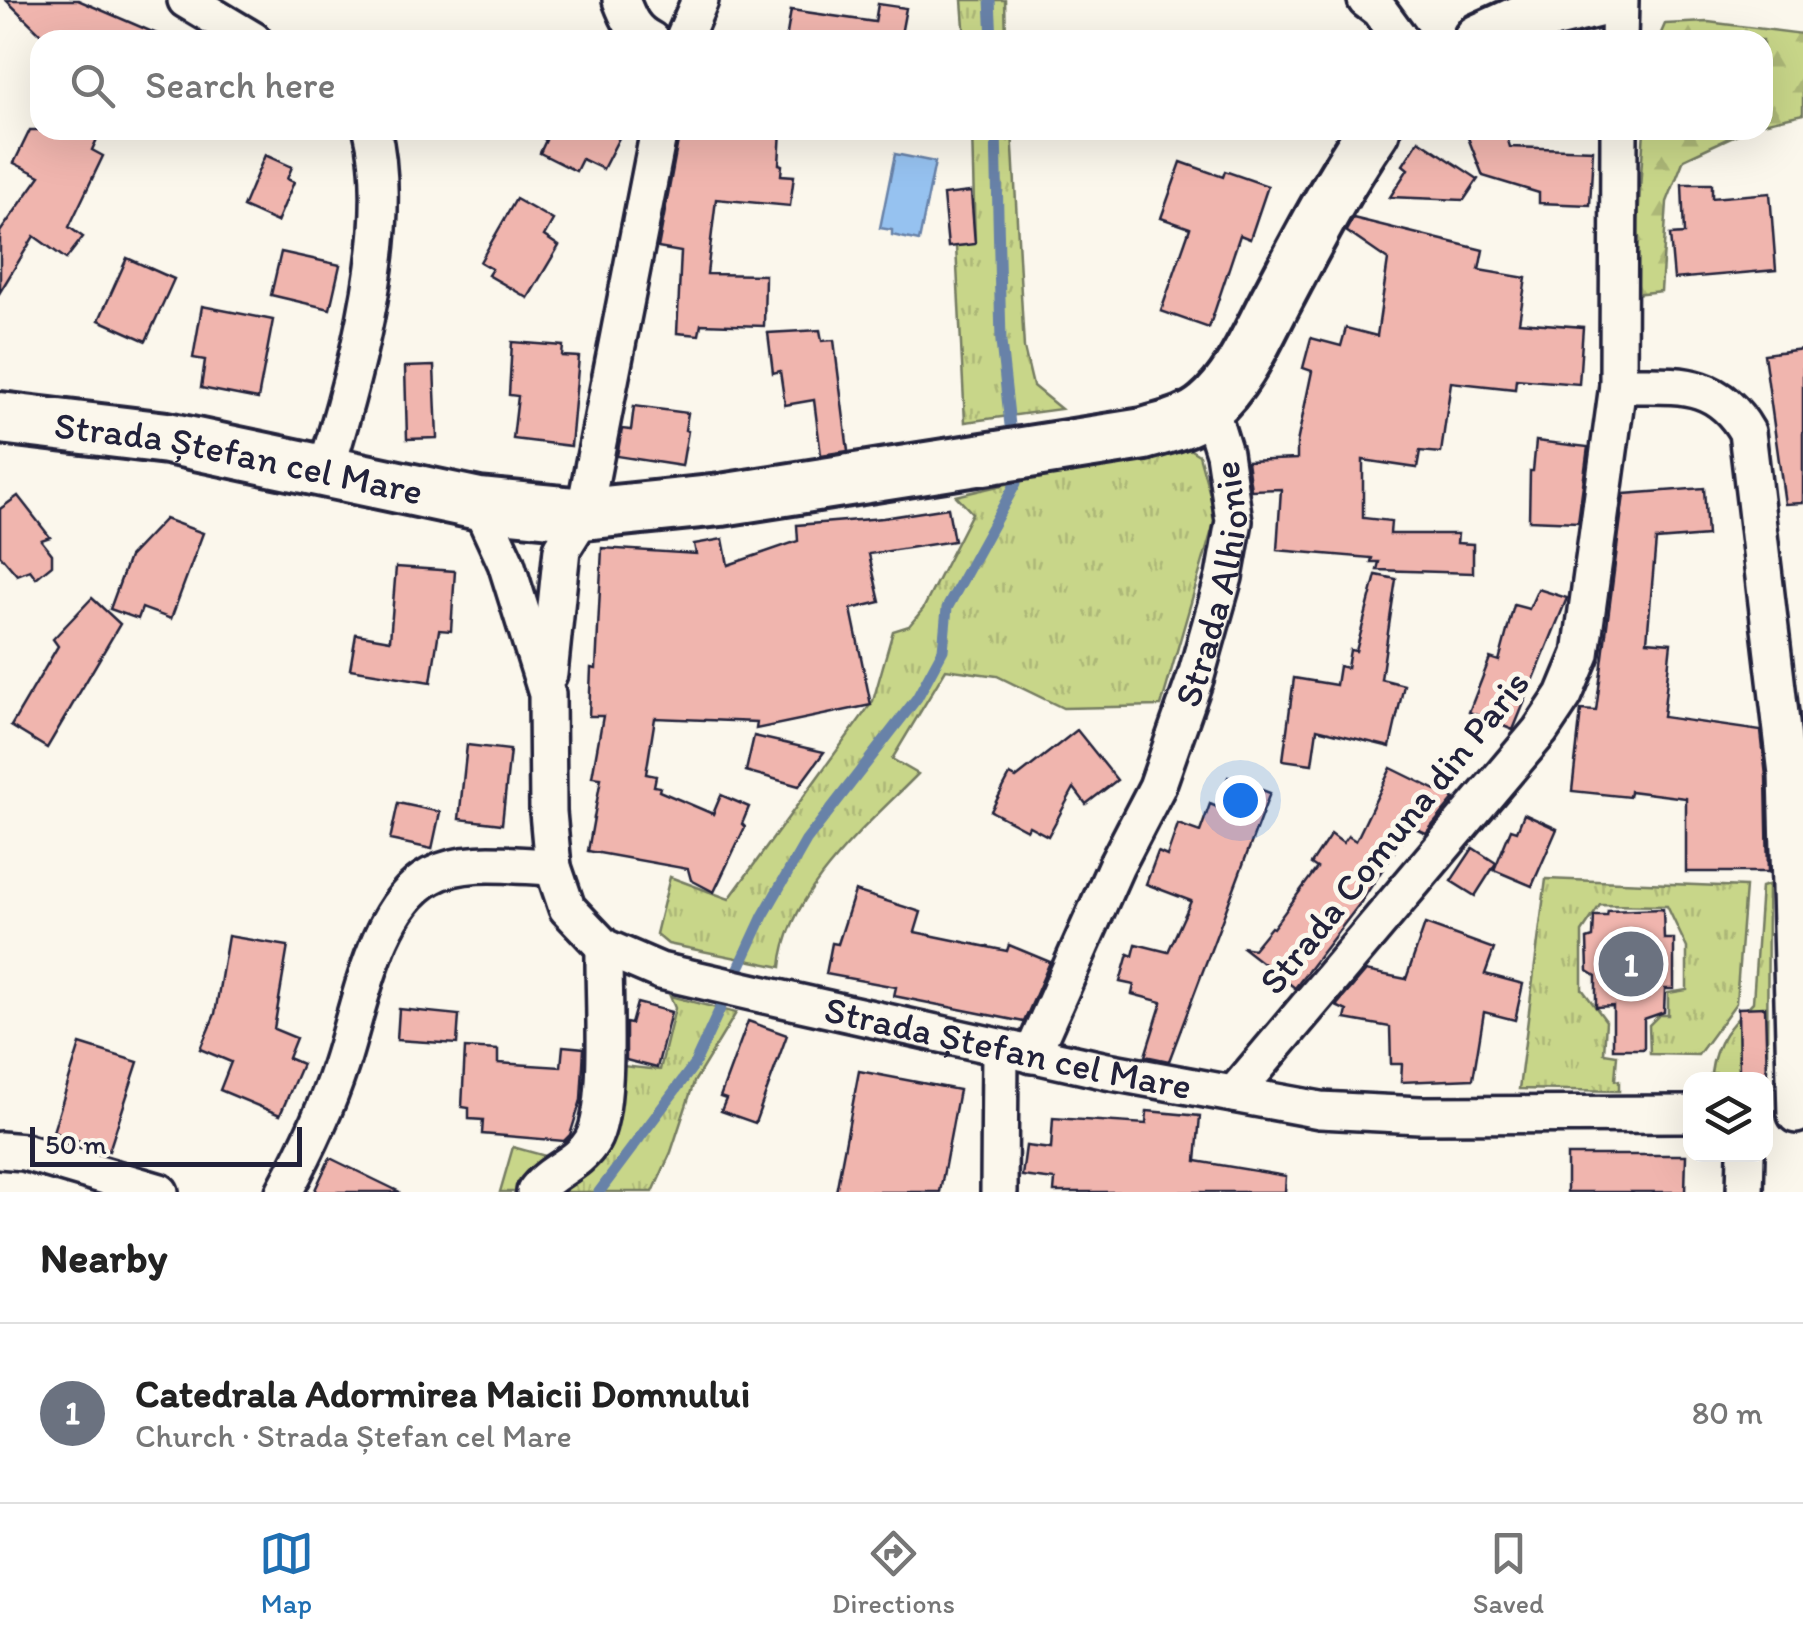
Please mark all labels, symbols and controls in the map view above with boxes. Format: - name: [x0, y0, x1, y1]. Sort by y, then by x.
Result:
- search box: [30, 30, 1773, 140]
- icon: search: [65, 58, 120, 113]
- text: Search here: [145, 62, 336, 108]
- street label: Strada Ștefan cel Mare: [52, 402, 427, 514]
- street label: Strada Alhionie: [1164, 458, 1258, 713]
- street label: Strada Comuna din Paris: [1249, 661, 1539, 1003]
- your location: [1215, 775, 1266, 826]
- pin: 1: [1598, 926, 1664, 1002]
- street label: Strada Ștefan cel Mare: [820, 986, 1195, 1109]
- map controls: [1683, 1072, 1773, 1162]
- button: layers: [1683, 1072, 1773, 1162]
- scale bar: [30, 1122, 302, 1166]
- text: 50 m: [45, 1127, 107, 1161]
- text: Nearby: [40, 1232, 167, 1283]
- text: Catedrala Adormirea Maicii Domnului: [135, 1371, 750, 1417]
- text: 1: [65, 1394, 80, 1432]
- text: 80 m: [1692, 1394, 1763, 1432]
- text: Church · Strada Ștefan cel Mare: [135, 1417, 572, 1455]
- tab: Map: [259, 1526, 314, 1620]
- tab: Directions: [832, 1526, 955, 1620]
- tab: Saved: [1473, 1526, 1544, 1620]

